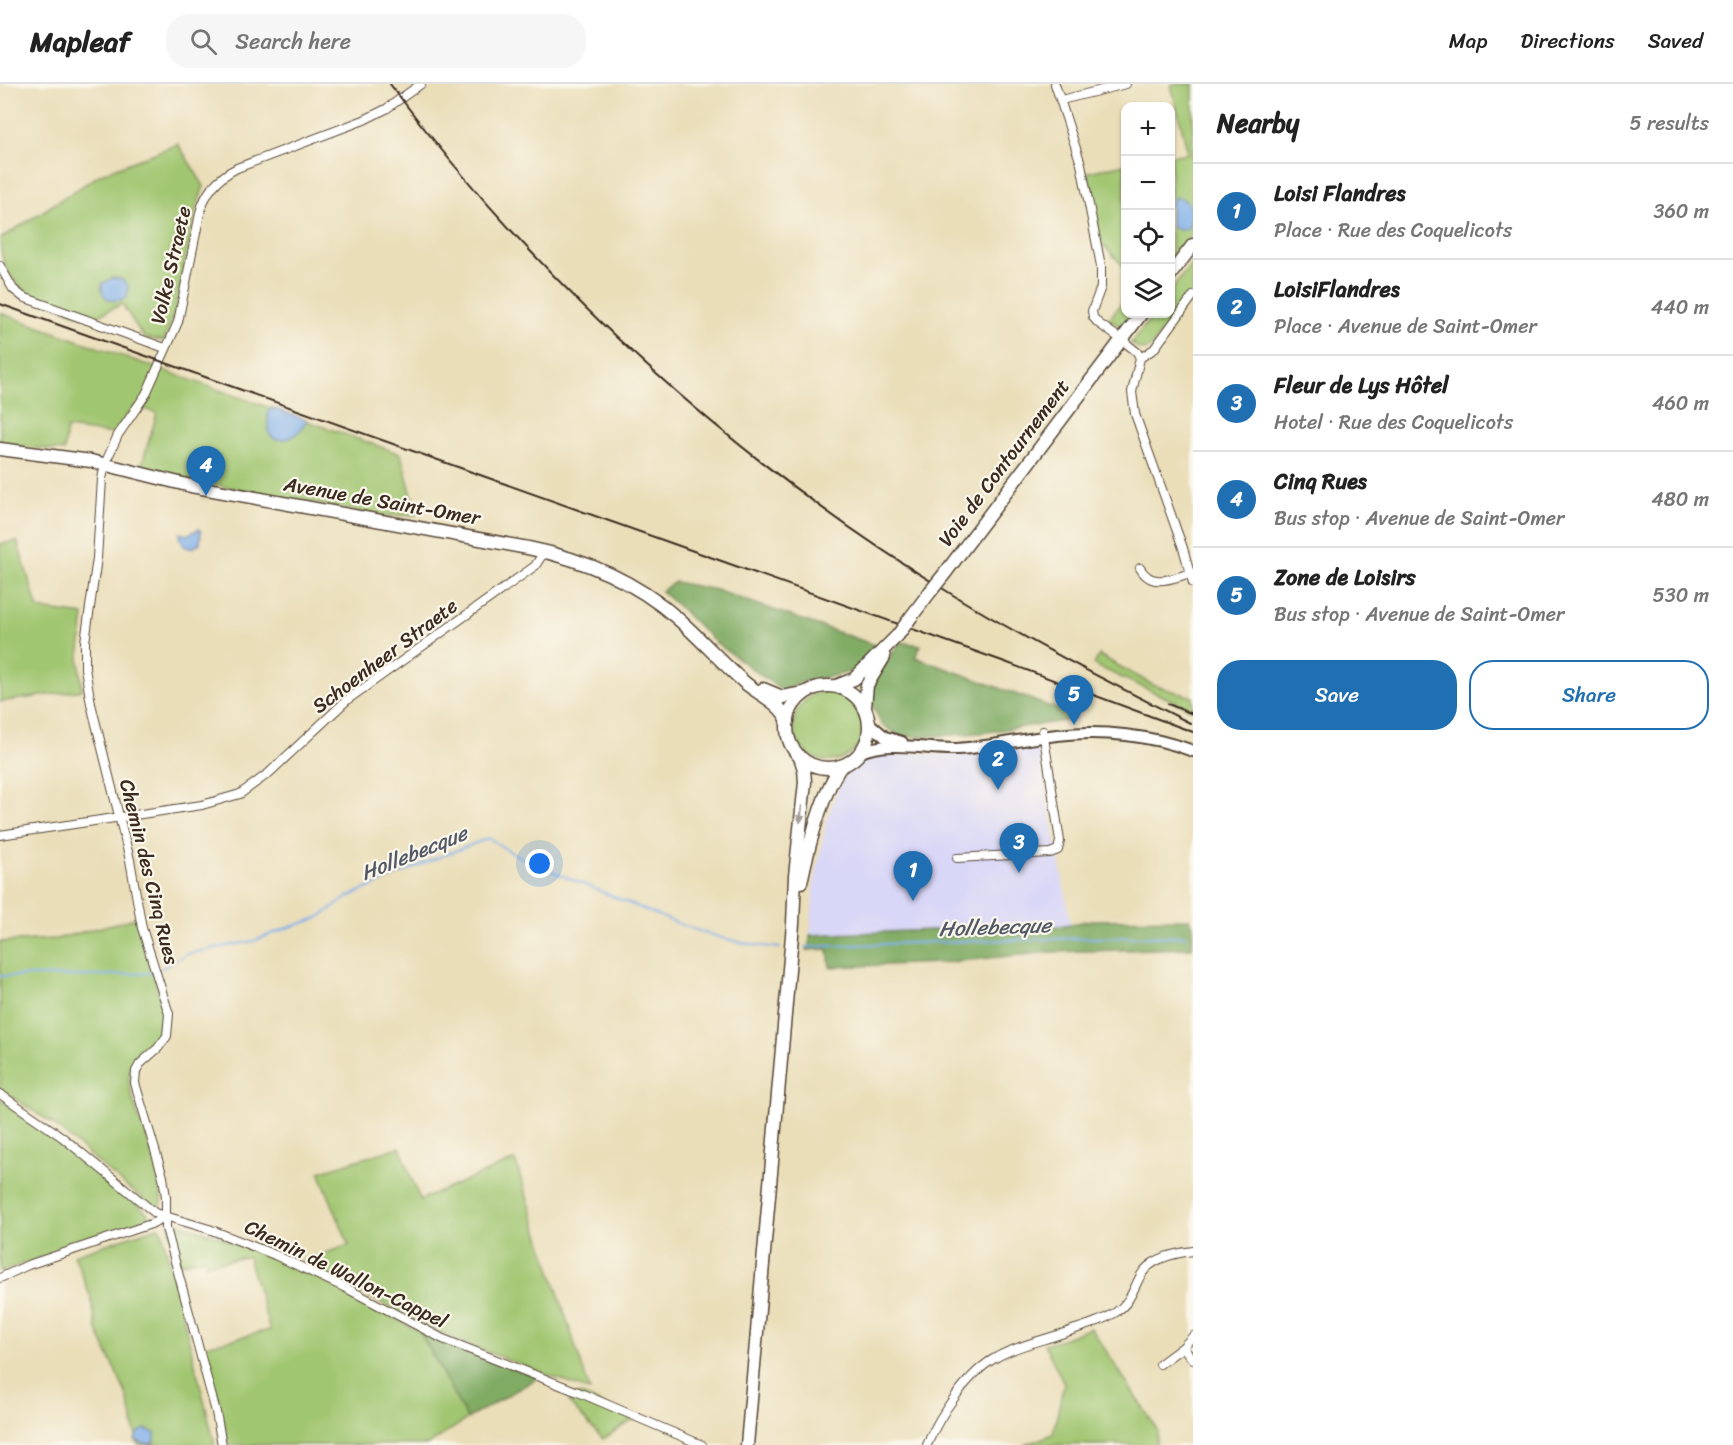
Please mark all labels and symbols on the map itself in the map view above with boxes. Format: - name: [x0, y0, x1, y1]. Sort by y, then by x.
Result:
- street label: Volke Straete: [140, 202, 202, 328]
- street label: Voie de Contournement: [929, 371, 1079, 554]
- pin: 4: [186, 446, 226, 496]
- street label: Avenue de Saint-Omer: [280, 466, 485, 536]
- street label: Schoenheer Straete: [304, 589, 466, 723]
- pin: 5: [1054, 676, 1094, 725]
- pin: 2: [978, 740, 1018, 790]
- street label: Chemin des Cinq Rues: [109, 775, 189, 969]
- one-way arrow: [797, 805, 806, 824]
- water label: Hollebecque: [355, 814, 475, 892]
- pin: 3: [1000, 824, 1038, 873]
- your location: [525, 849, 554, 878]
- pin: 1: [894, 852, 932, 901]
- water label: Hollebecque: [938, 906, 1054, 948]
- street label: Chemin de Wallon-Cappel: [238, 1210, 455, 1339]

